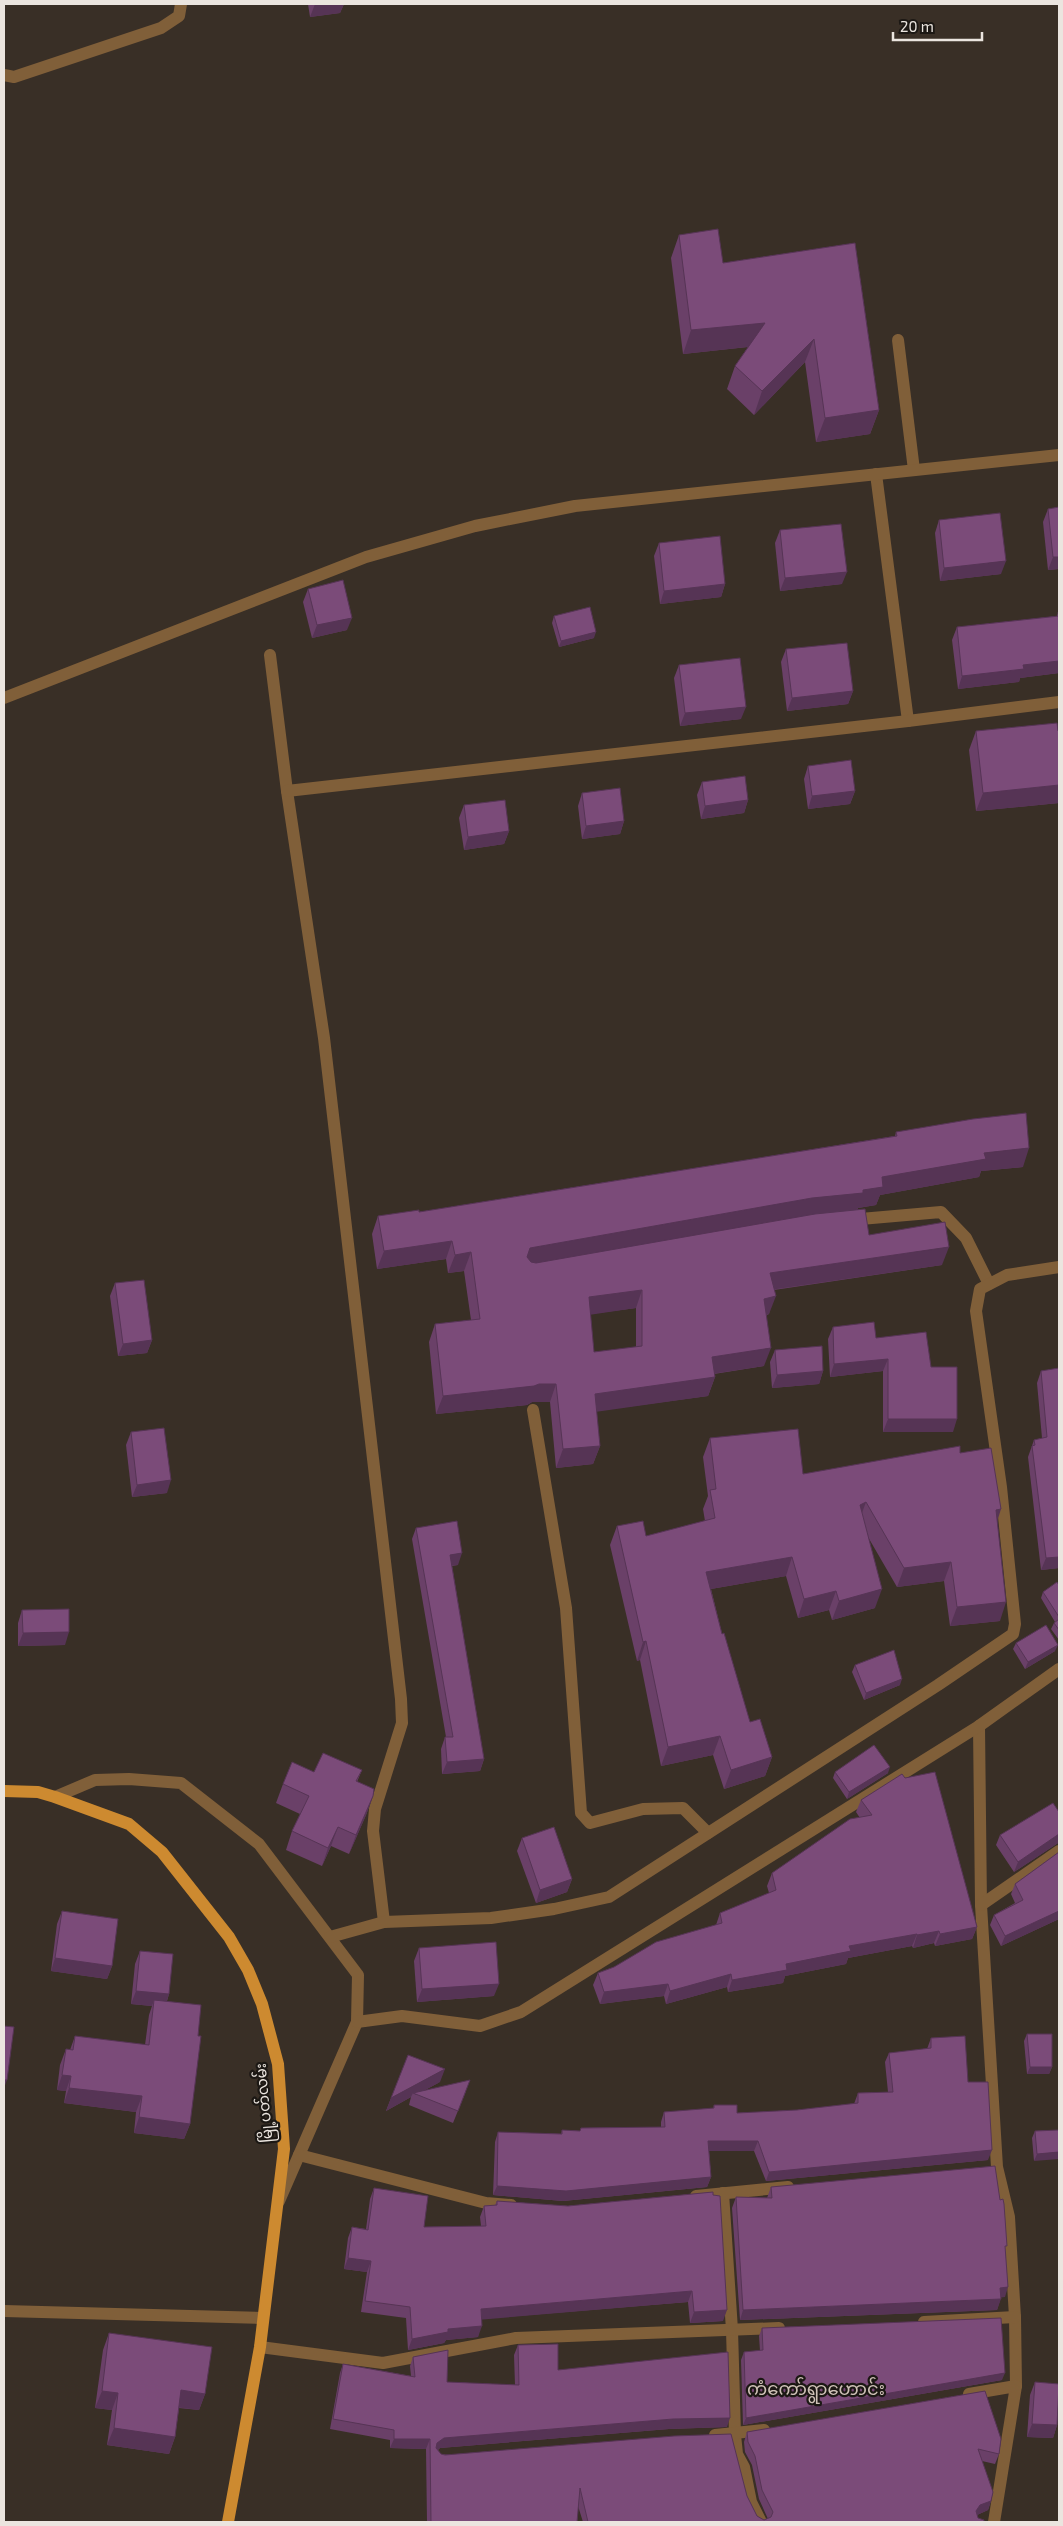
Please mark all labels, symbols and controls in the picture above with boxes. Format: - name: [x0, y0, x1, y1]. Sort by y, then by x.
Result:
- scale bar: [893, 10, 982, 42]
- text: 20 m: [900, 17, 934, 35]
- street label: မြို့ပတ်လမ်း: [251, 2062, 279, 2144]
- district label: ကံကော်ရွာဟောင်း: [747, 2376, 885, 2404]

